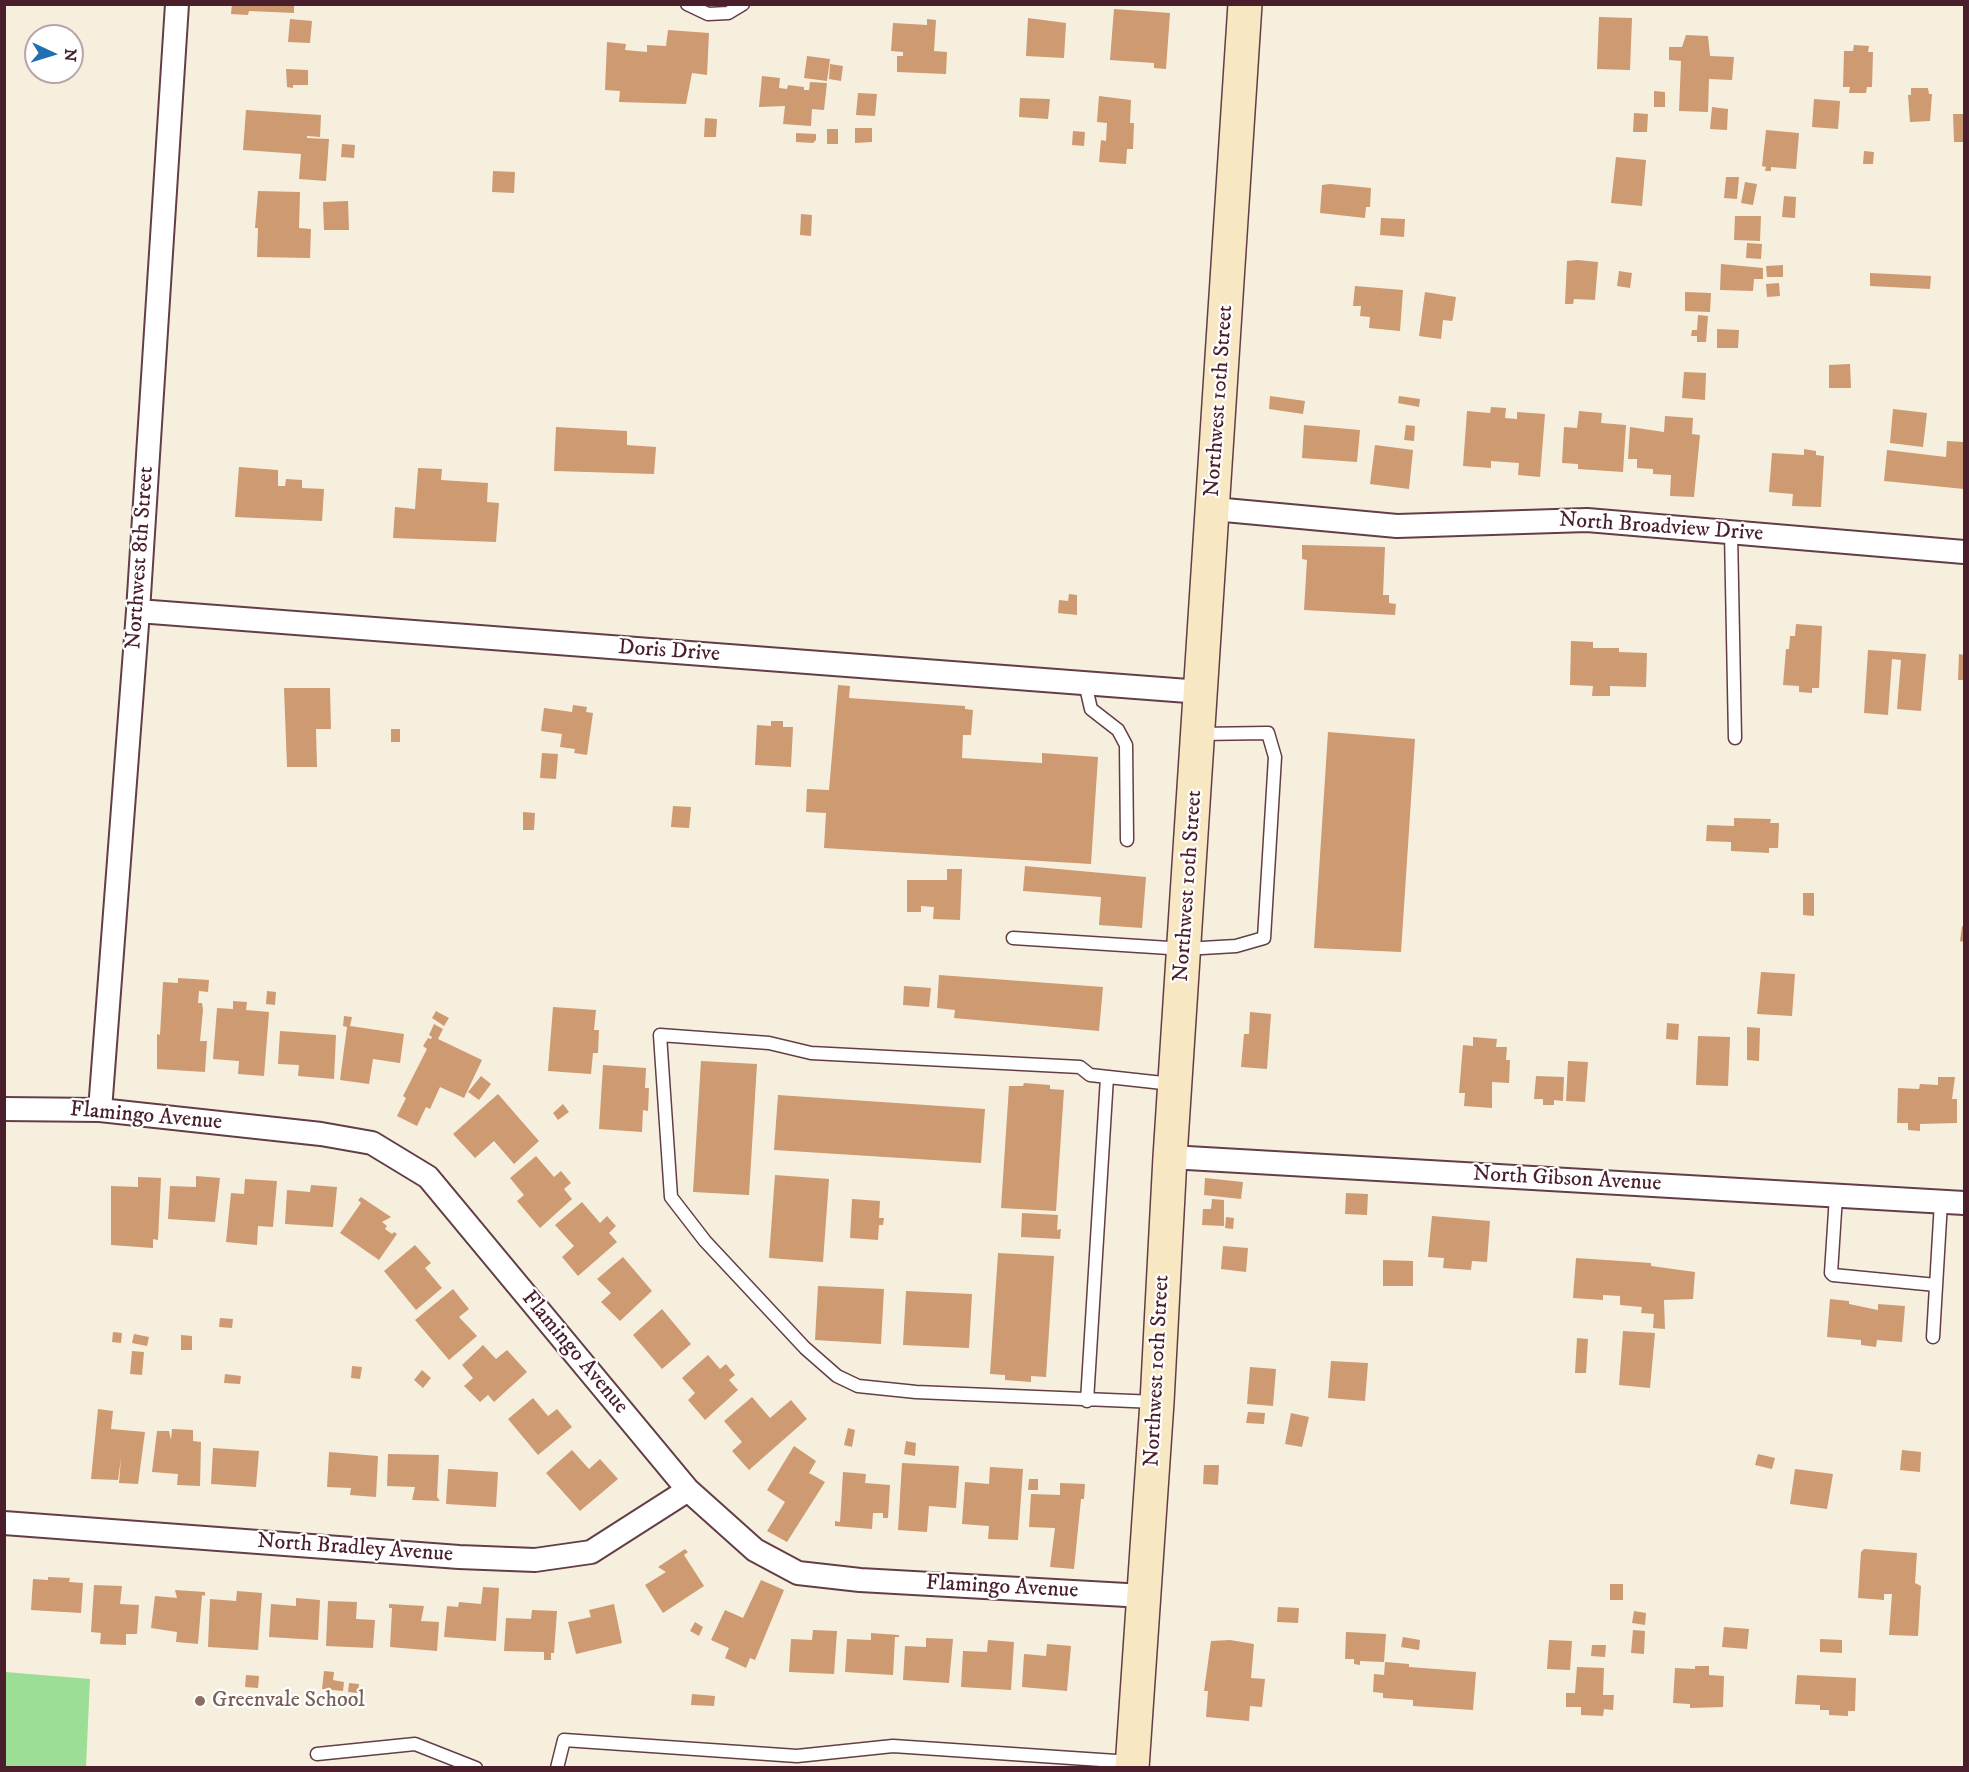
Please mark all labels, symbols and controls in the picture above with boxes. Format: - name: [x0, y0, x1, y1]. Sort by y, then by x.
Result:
- north arrow: [24, 24, 84, 84]
- text: N: [60, 48, 80, 62]
- street label: Northwest 10th Street: [1200, 304, 1240, 498]
- street label: Northwest 8th Street: [121, 466, 161, 650]
- street label: North Broadview Drive: [1558, 508, 1764, 548]
- street label: Doris Drive: [617, 635, 721, 669]
- street label: Northwest 10th Street: [1169, 789, 1209, 983]
- street label: Flamingo Avenue: [69, 1097, 223, 1137]
- street label: North Gibson Avenue: [1472, 1162, 1662, 1198]
- street label: Northwest 10th Street: [1140, 1274, 1176, 1468]
- street label: Flamingo Avenue: [515, 1286, 633, 1420]
- street label: North Bradley Avenue: [256, 1529, 454, 1569]
- street label: Flamingo Avenue: [925, 1571, 1079, 1605]
- place label: Greenvale School: [212, 1688, 365, 1714]
- marker: Greenvale School: [193, 1694, 207, 1708]

